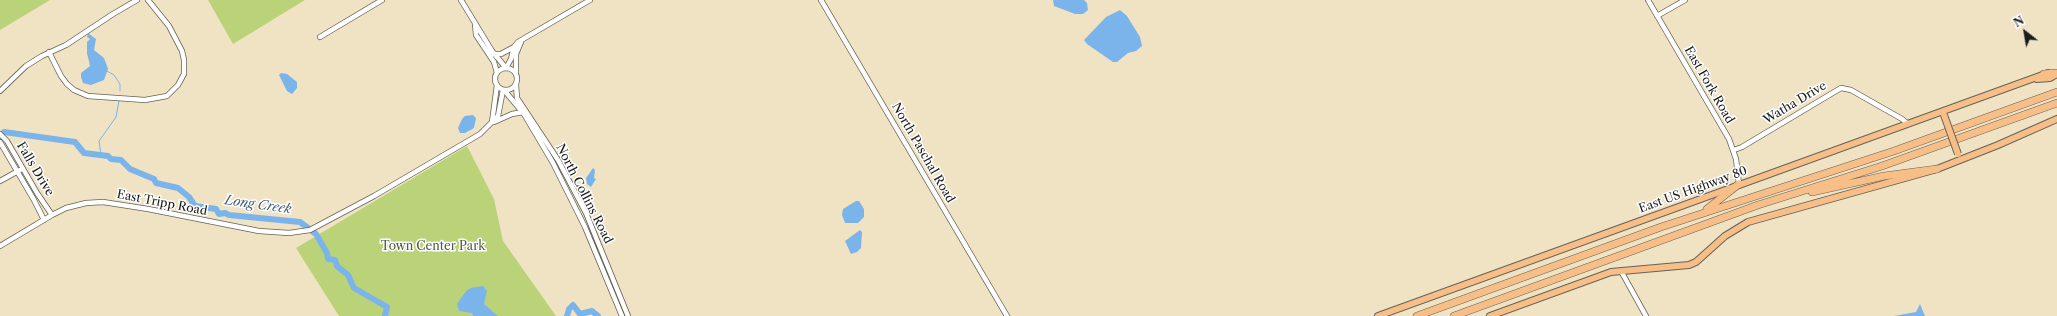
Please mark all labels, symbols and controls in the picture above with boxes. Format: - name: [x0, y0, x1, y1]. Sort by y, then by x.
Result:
- north arrow: [2005, 12, 2045, 52]
- text: N: [2011, 13, 2027, 30]
- street label: East Fork Road: [1681, 44, 1737, 126]
- street label: Watha Drive: [1761, 79, 1829, 127]
- street label: North Paschal Road: [889, 101, 957, 205]
- street label: Falls Drive: [13, 139, 57, 199]
- street label: North Collins Road: [553, 142, 615, 246]
- street label: East US Highway 80: [1637, 164, 1749, 216]
- street label: East Tripp Road: [116, 187, 208, 219]
- water label: Long Creek: [224, 193, 292, 217]
- park label: Town Center Park: [381, 240, 485, 254]

